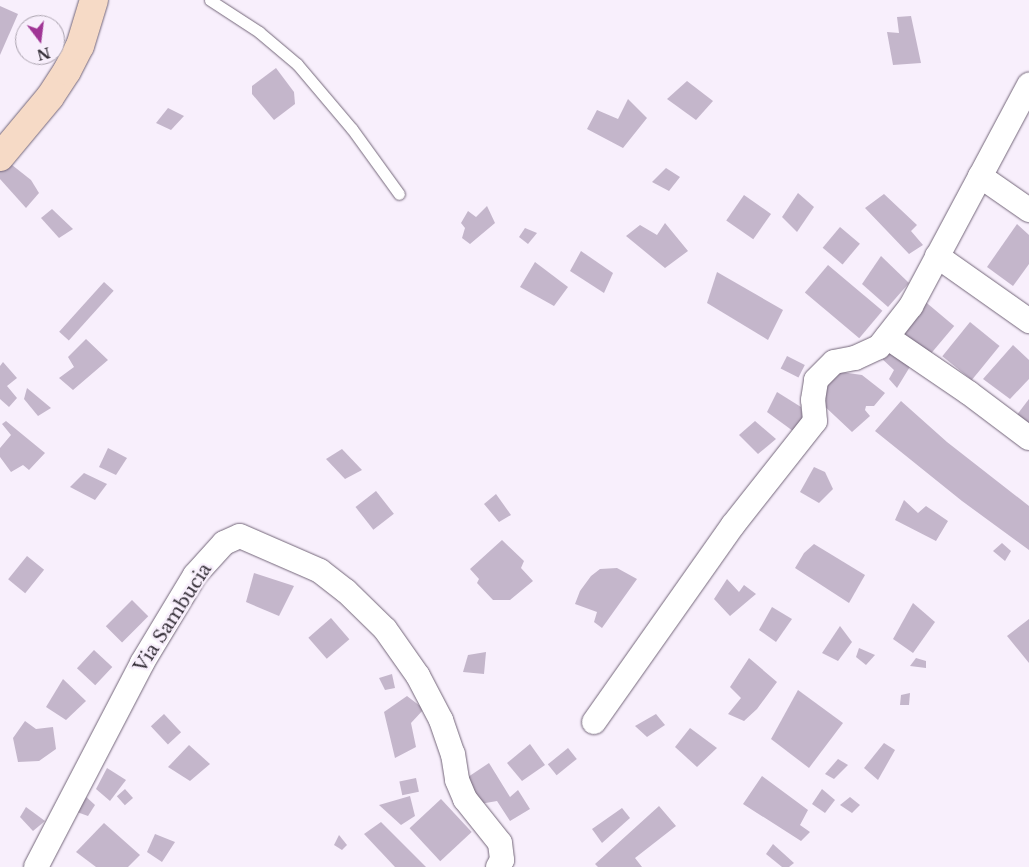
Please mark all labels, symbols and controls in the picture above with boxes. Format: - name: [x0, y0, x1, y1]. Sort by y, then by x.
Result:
- north arrow: [15, 15, 65, 65]
- text: N: [35, 43, 52, 64]
- street label: Via Sambucia: [130, 559, 216, 677]

